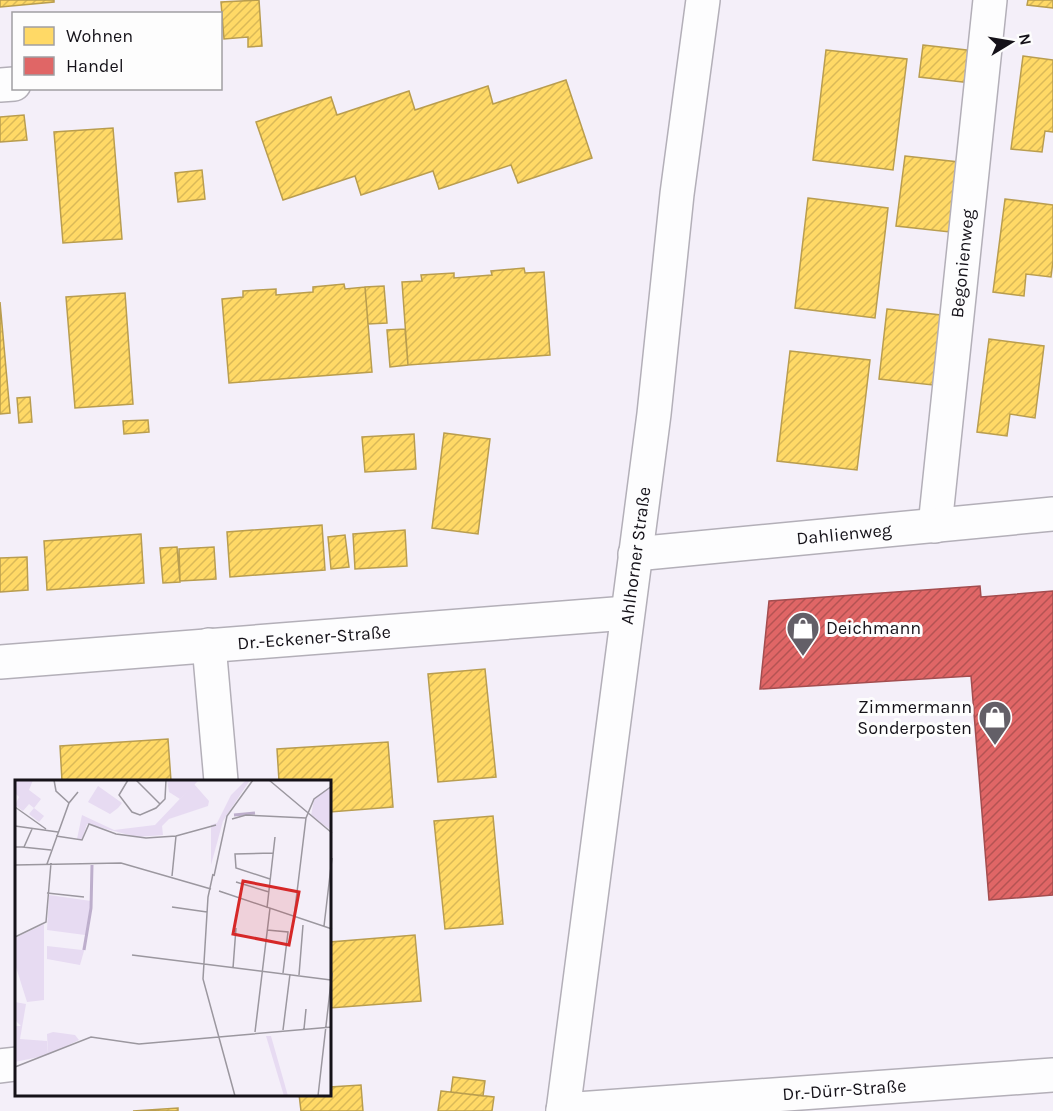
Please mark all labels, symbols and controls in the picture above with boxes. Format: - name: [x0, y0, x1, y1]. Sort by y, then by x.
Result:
- legend: [12, 12, 222, 90]
- north arrow: [981, 12, 1041, 72]
- text: Wohnen: [66, 25, 133, 47]
- text: N: [1015, 32, 1036, 47]
- text: Handel: [66, 55, 124, 77]
- street label: Begonienweg: [946, 208, 979, 319]
- street label: Ahlhorner Straße: [616, 485, 655, 626]
- street label: Dahlienweg: [795, 518, 893, 550]
- shop icon: Deichmann: [785, 610, 821, 657]
- place label: Deichmann: [826, 617, 921, 639]
- street label: Dr.-Eckener-Straße: [236, 620, 392, 654]
- place label: Zimmermann Sonderposten: [857, 696, 972, 739]
- shop icon: Zimmermann Sonderposten: [977, 699, 1013, 746]
- inset map: [15, 780, 332, 1096]
- street label: Dr.-Dürr-Straße: [781, 1075, 907, 1105]

